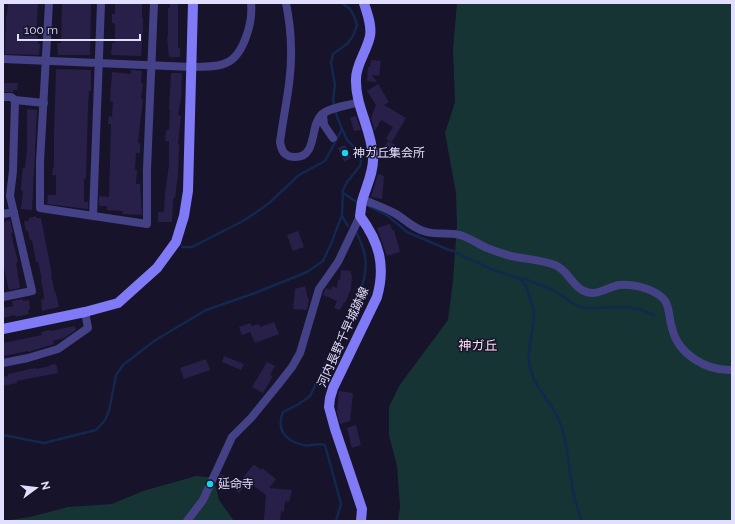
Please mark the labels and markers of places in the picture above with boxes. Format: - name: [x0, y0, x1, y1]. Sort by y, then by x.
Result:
- place label: 神ガ丘集会所: [353, 146, 425, 160]
- marker: 神ガ丘集会所: [340, 148, 350, 158]
- place label: 延命寺: [218, 477, 254, 491]
- marker: 延命寺: [205, 479, 215, 489]

